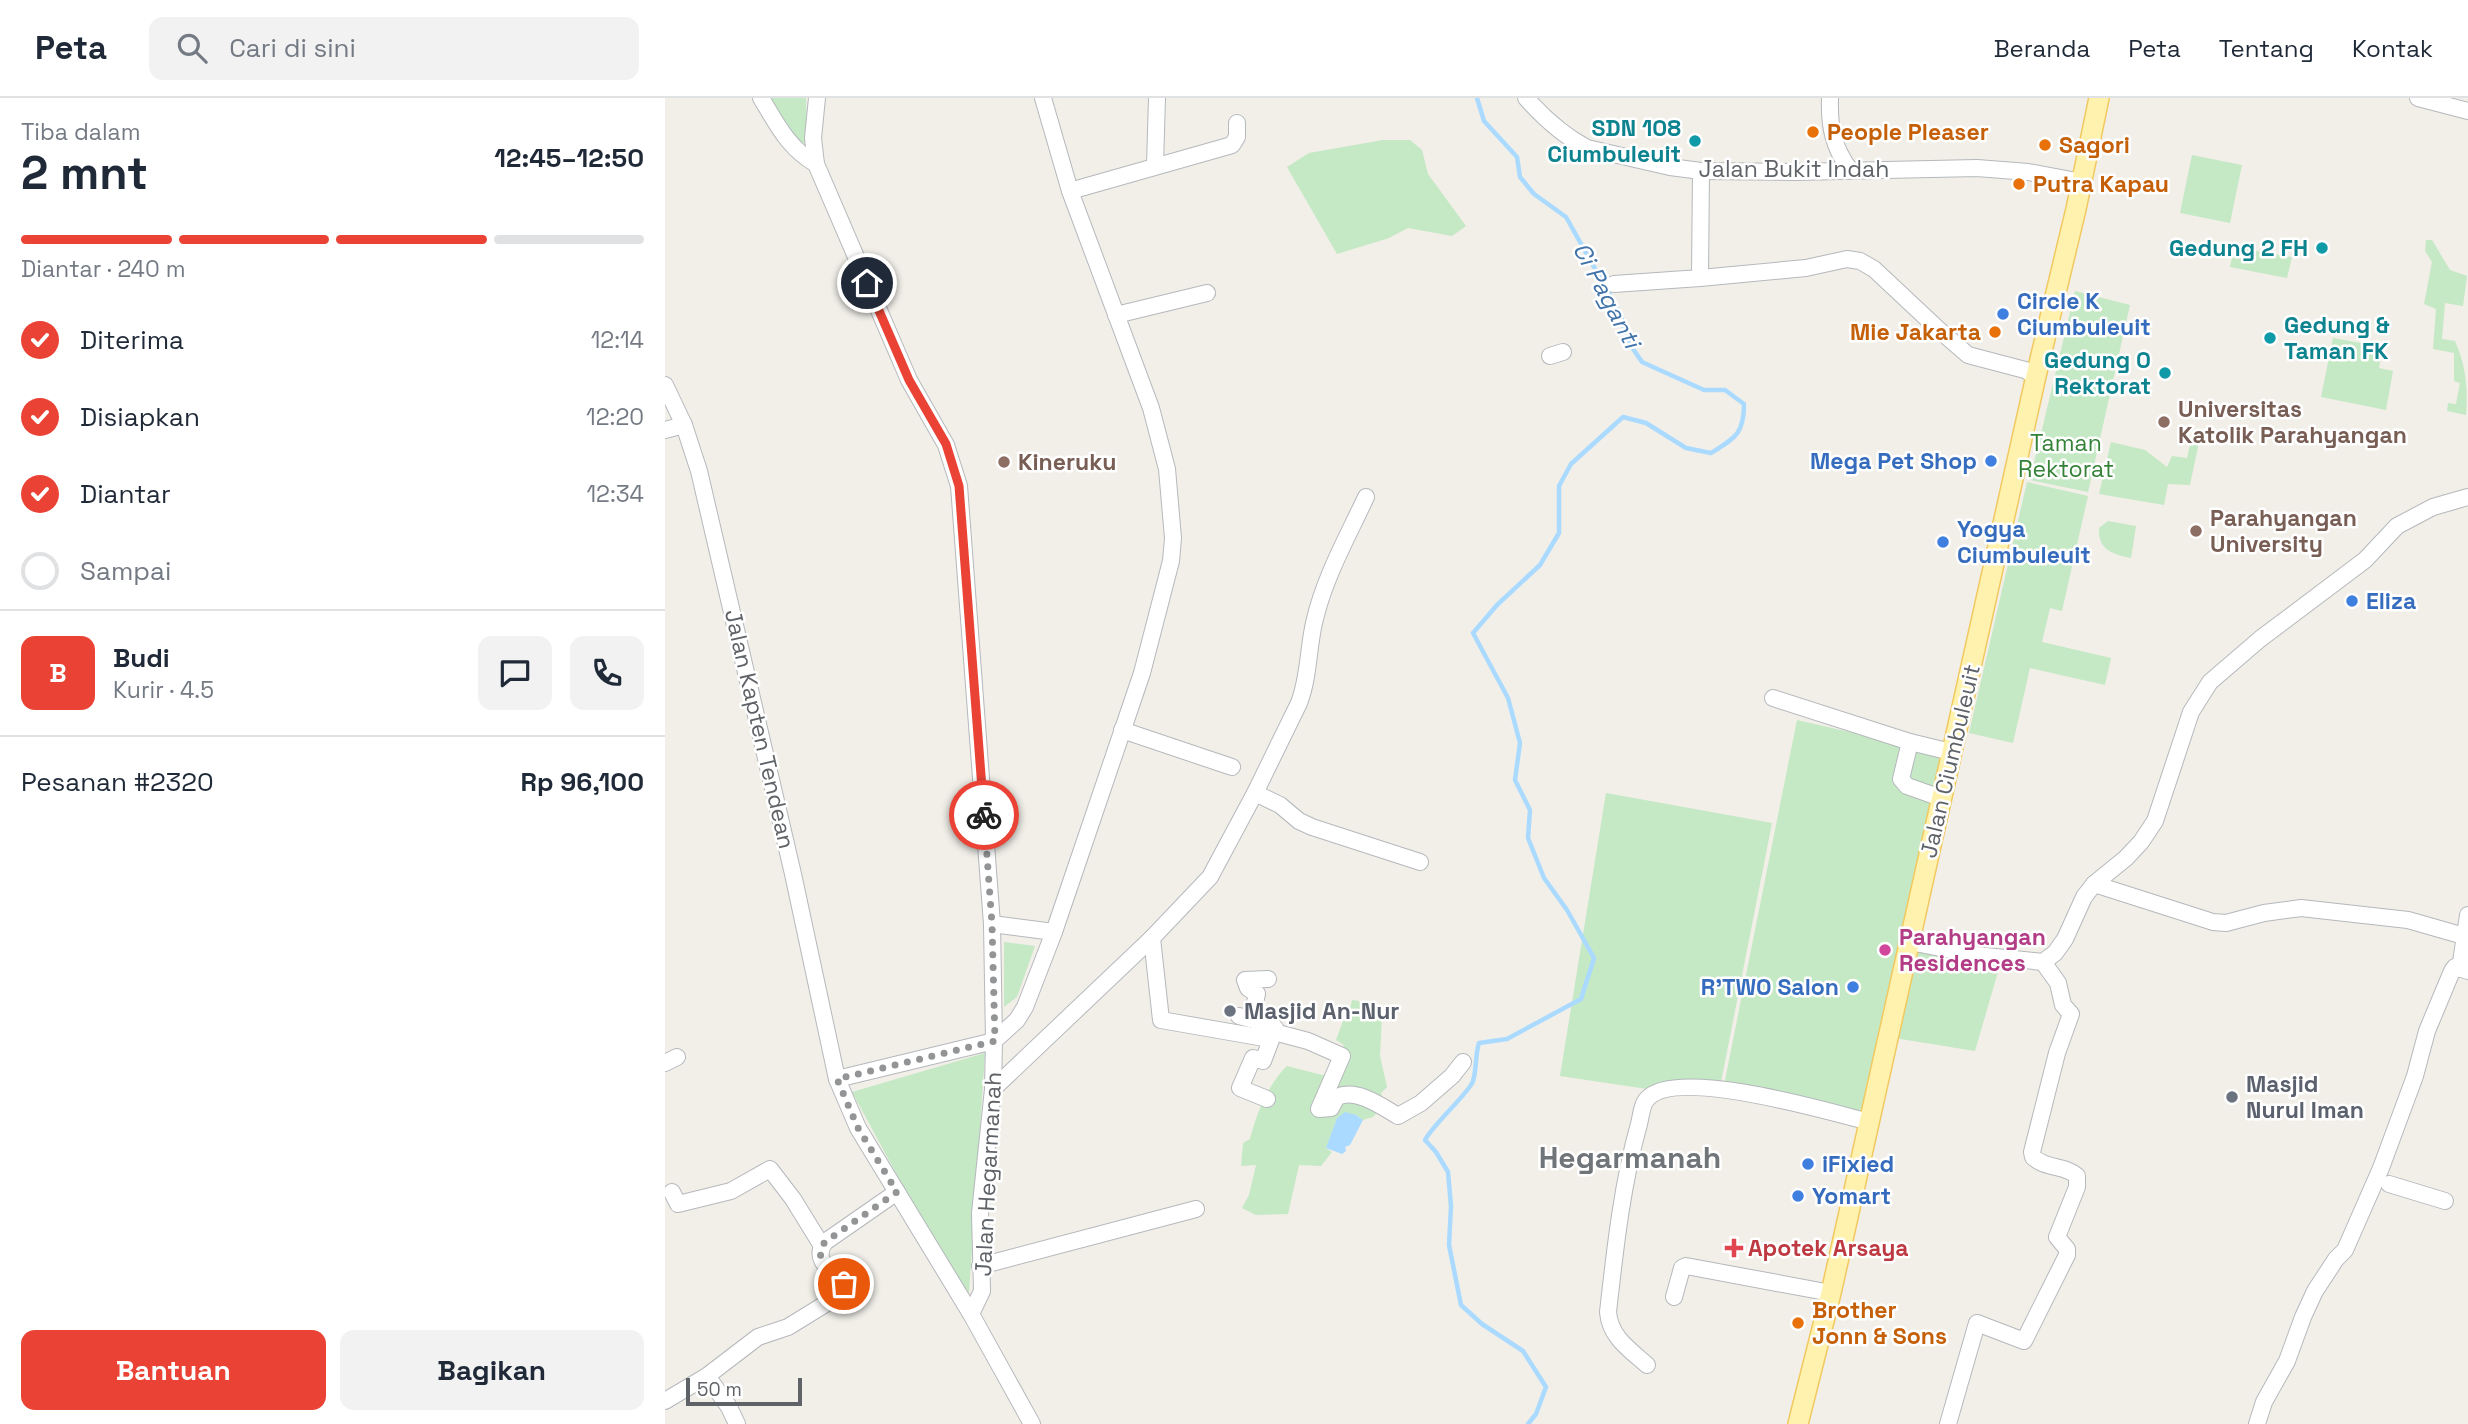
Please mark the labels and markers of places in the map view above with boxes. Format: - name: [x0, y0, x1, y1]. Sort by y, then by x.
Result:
- place label: SDN 108 Ciumbuleuit: [1547, 113, 1681, 169]
- place label: People Pleaser: [1827, 117, 1989, 147]
- marker: People Pleaser: [1805, 124, 1821, 140]
- place label: Sagori: [2059, 130, 2130, 160]
- marker: SDN 108 Ciumbuleuit: [1687, 133, 1703, 149]
- marker: Sagori: [2037, 137, 2053, 153]
- place label: Putra Kapau: [2033, 169, 2169, 199]
- marker: Putra Kapau: [2011, 176, 2027, 192]
- place label: Gedung 2 FH: [2169, 233, 2308, 263]
- marker: Gedung 2 FH: [2314, 240, 2330, 256]
- pin: [837, 253, 897, 313]
- place label: Circle K Ciumbuleuit: [2017, 286, 2151, 342]
- marker: Circle K Ciumbuleuit: [1995, 306, 2011, 322]
- place label: Gedung & Taman FK: [2284, 310, 2390, 366]
- place label: Mie Jakarta: [1850, 317, 1981, 347]
- marker: Mie Jakarta: [1987, 324, 2003, 340]
- marker: Gedung & Taman FK: [2262, 330, 2278, 346]
- place label: Gedung 0 Rektorat: [2044, 345, 2151, 401]
- marker: Gedung 0 Rektorat: [2157, 365, 2173, 381]
- place label: Universitas Katolik Parahyangan: [2178, 394, 2407, 450]
- marker: Universitas Katolik Parahyangan: [2156, 414, 2172, 430]
- place label: Mega Pet Shop: [1810, 446, 1977, 476]
- place label: Kineruku: [1018, 447, 1116, 477]
- marker: Mega Pet Shop: [1983, 453, 1999, 469]
- marker: Kineruku: [996, 454, 1012, 470]
- place label: Parahyangan University: [2210, 503, 2357, 559]
- place label: Yogya Ciumbuleuit: [1957, 514, 2091, 570]
- marker: Parahyangan University: [2188, 523, 2204, 539]
- marker: Yogya Ciumbuleuit: [1935, 534, 1951, 550]
- place label: Eliza: [2366, 586, 2416, 616]
- marker: Eliza: [2344, 593, 2360, 609]
- place label: Parahyangan Residences: [1899, 922, 2046, 978]
- marker: Parahyangan Residences: [1877, 942, 1893, 958]
- place label: R'TWO Salon: [1701, 972, 1839, 1002]
- marker: R'TWO Salon: [1845, 979, 1861, 995]
- place label: Masjid An-Nur: [1244, 996, 1399, 1026]
- marker: Masjid An-Nur: [1222, 1003, 1238, 1019]
- place label: Masjid Nurul Iman: [2246, 1069, 2364, 1125]
- marker: Masjid Nurul Iman: [2224, 1089, 2240, 1105]
- place label: iFixied: [1822, 1149, 1894, 1179]
- marker: iFixied: [1800, 1156, 1816, 1172]
- place label: Yomart: [1812, 1181, 1891, 1211]
- marker: Yomart: [1790, 1188, 1806, 1204]
- place label: Apotek Arsaya: [1748, 1233, 1909, 1263]
- marker: Apotek Arsaya: [1726, 1240, 1742, 1256]
- pin: [814, 1254, 874, 1314]
- place label: Brother Jonn & Sons: [1812, 1295, 1947, 1351]
- marker: Brother Jonn & Sons: [1790, 1315, 1806, 1331]

